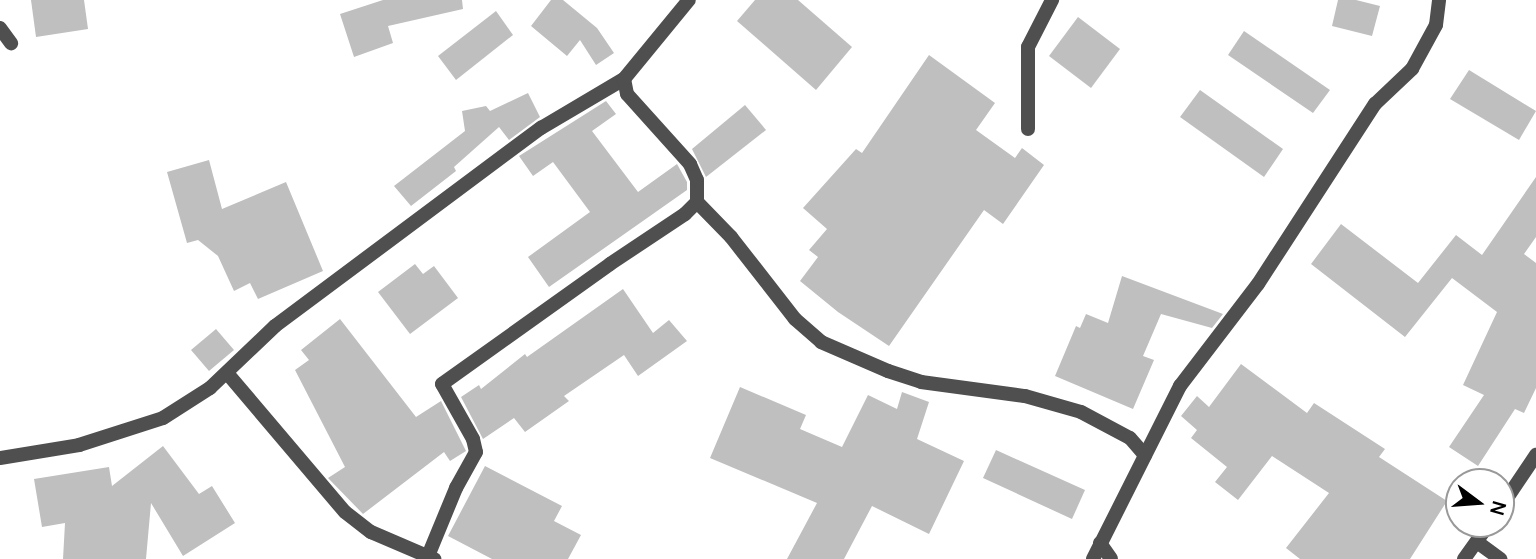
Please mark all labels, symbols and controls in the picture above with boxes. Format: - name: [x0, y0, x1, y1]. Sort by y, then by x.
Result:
- north arrow: [1445, 468, 1515, 538]
- text: N: [1484, 498, 1513, 518]

